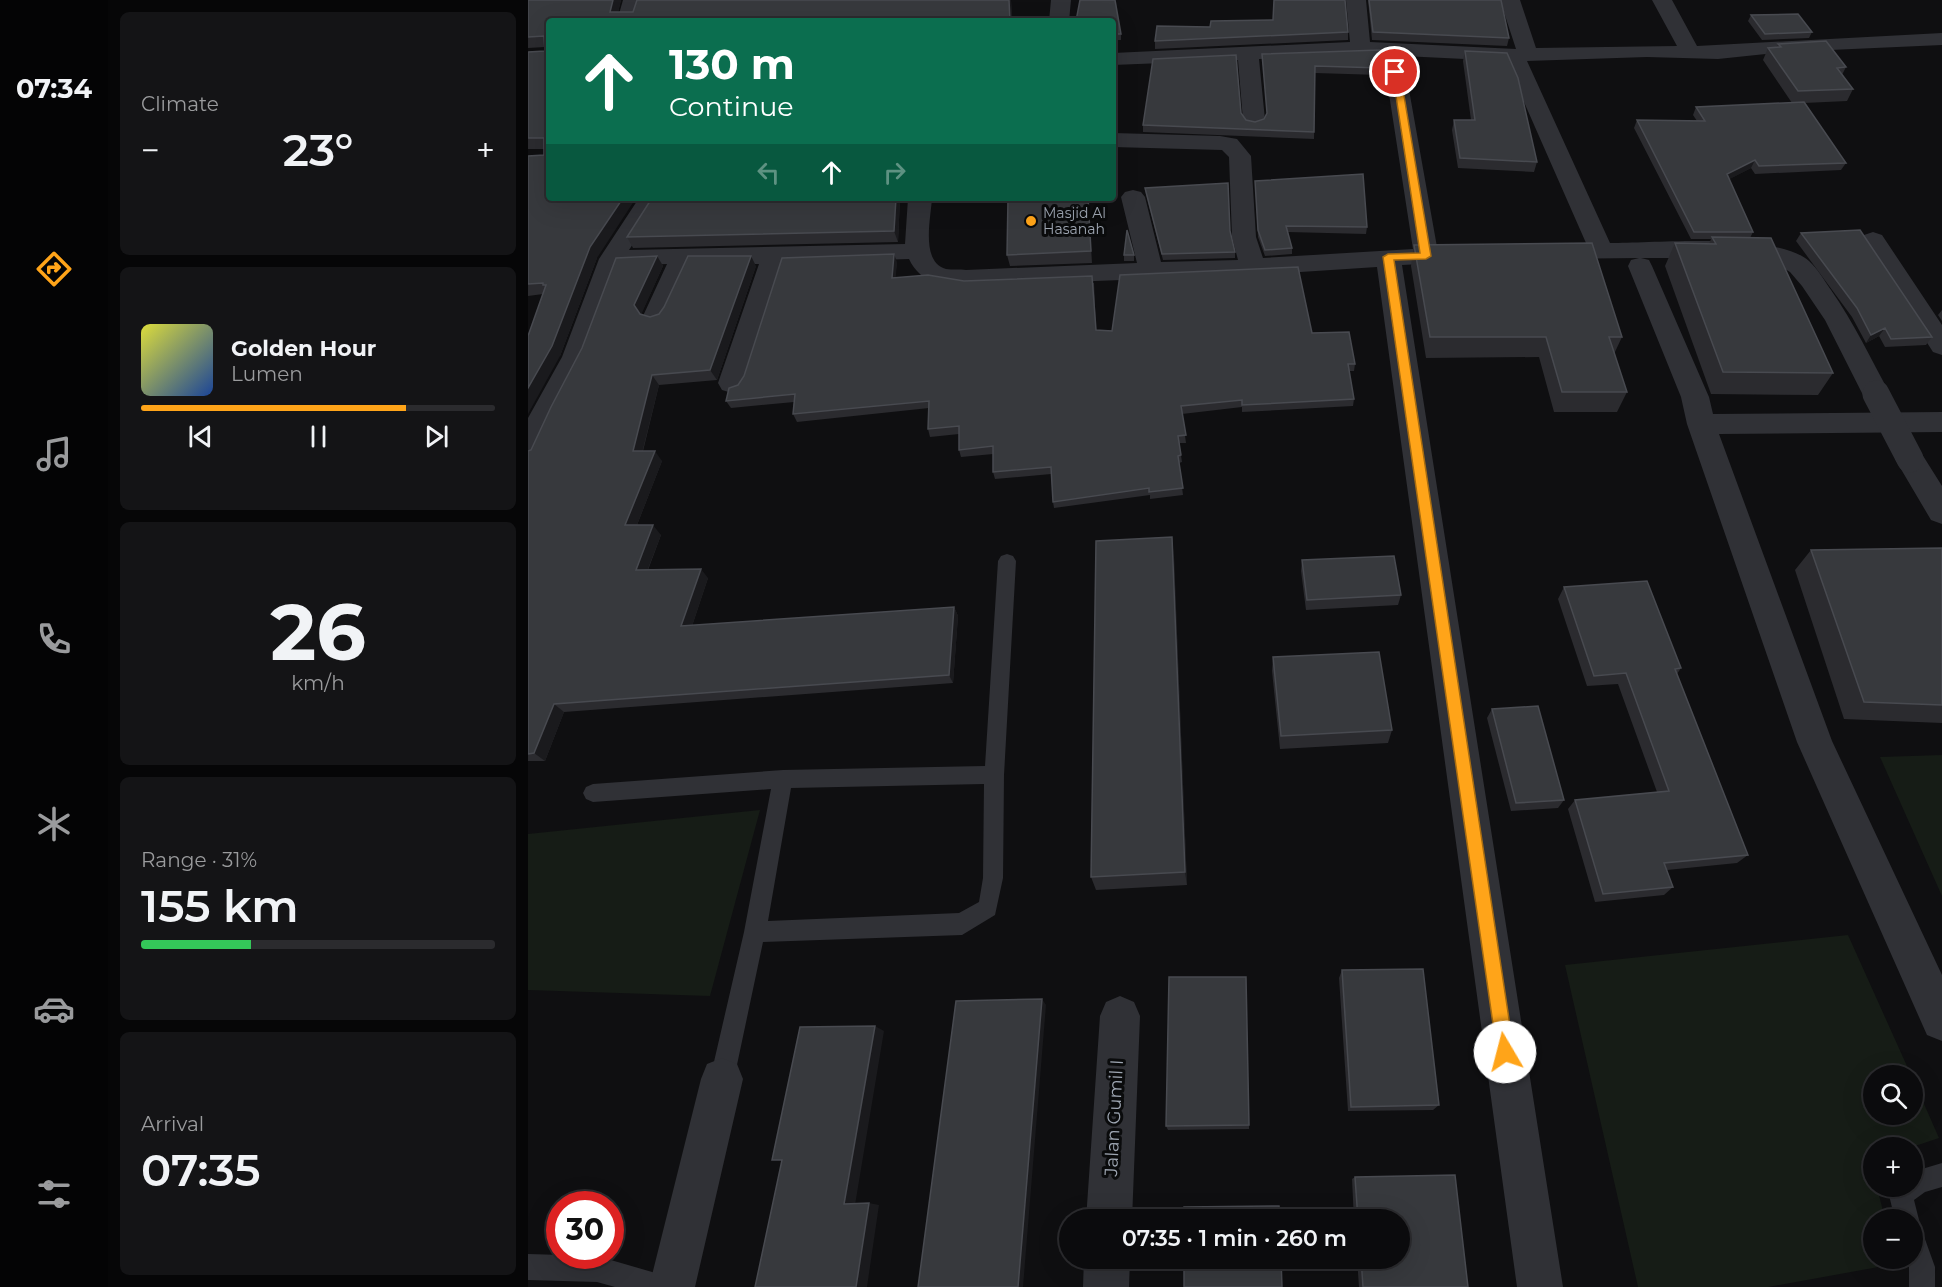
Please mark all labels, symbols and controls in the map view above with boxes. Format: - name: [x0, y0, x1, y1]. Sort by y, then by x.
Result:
- text: 130 m: [669, 38, 795, 90]
- icon: ahead: [570, 42, 648, 120]
- pin: [1369, 46, 1420, 97]
- icon: arrive: [1378, 55, 1411, 88]
- text: 07:34: [16, 72, 92, 105]
- text: Continue: [669, 90, 794, 123]
- text: Climate: [141, 92, 219, 116]
- text: 23°: [283, 122, 353, 177]
- text: −: [141, 130, 160, 170]
- text: +: [476, 130, 495, 170]
- icon: left: [752, 156, 785, 189]
- icon: ahead: [815, 156, 848, 189]
- icon: right: [878, 156, 911, 189]
- place label: Masjid Al Hasanah: [1043, 204, 1106, 238]
- marker: Masjid Al Hasanah: [1024, 214, 1038, 228]
- icon: directions: [33, 248, 75, 290]
- text: Golden Hour: [231, 335, 376, 362]
- text: Lumen: [231, 362, 303, 386]
- icon: previous: [184, 420, 217, 453]
- icon: pause: [302, 420, 335, 453]
- icon: next: [420, 420, 453, 453]
- icon: music: [33, 433, 75, 475]
- text: 26: [270, 584, 366, 680]
- icon: phone: [33, 618, 75, 660]
- text: km/h: [291, 671, 345, 695]
- icon: climate: [33, 803, 75, 845]
- text: Range · 31%: [141, 848, 257, 872]
- text: 155 km: [141, 878, 299, 933]
- icon: car: [33, 988, 75, 1030]
- position arrow: [1473, 1020, 1537, 1084]
- street label: Jalan Gumil I: [1100, 1059, 1128, 1178]
- map controls: [1863, 1065, 1923, 1269]
- button: search: [1863, 1065, 1923, 1125]
- text: Arrival: [141, 1112, 204, 1136]
- button: +: [1863, 1137, 1923, 1197]
- text: 07:35: [141, 1142, 261, 1197]
- icon: filters: [33, 1173, 75, 1215]
- speed limit sign: 30: [546, 1191, 624, 1269]
- button: −: [1863, 1209, 1923, 1269]
- text: 07:35 · 1 min · 260 m: [1122, 1225, 1347, 1252]

